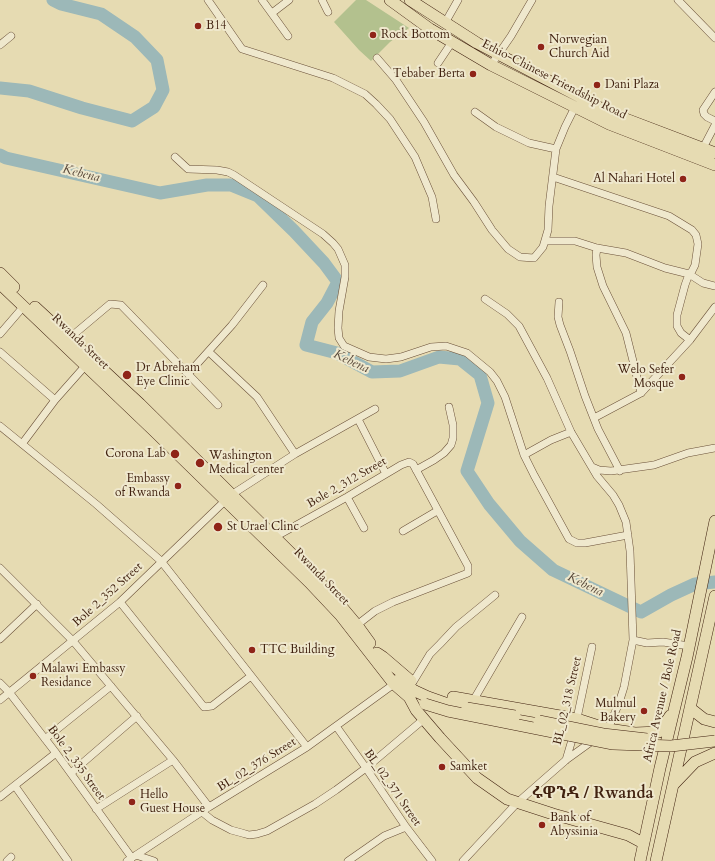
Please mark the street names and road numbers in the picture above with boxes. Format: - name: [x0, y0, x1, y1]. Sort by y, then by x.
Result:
- street label: Ethio-Chinese Friendship Road: [479, 37, 629, 123]
- street label: Rwanda Street: [49, 311, 111, 373]
- street label: Bole 2_312 Street: [305, 455, 389, 511]
- street label: Rwanda Street: [290, 546, 352, 608]
- street label: Bole 2_352 Street: [70, 560, 146, 630]
- street label: Africa Avenue / Bole Road: [641, 628, 685, 764]
- street label: BL_02_318 Street: [551, 655, 585, 747]
- street label: Bole 2_335 Street: [44, 723, 108, 803]
- street label: BL_02_376 Street: [215, 735, 299, 795]
- street label: BL_02_371 Street: [360, 747, 424, 829]

